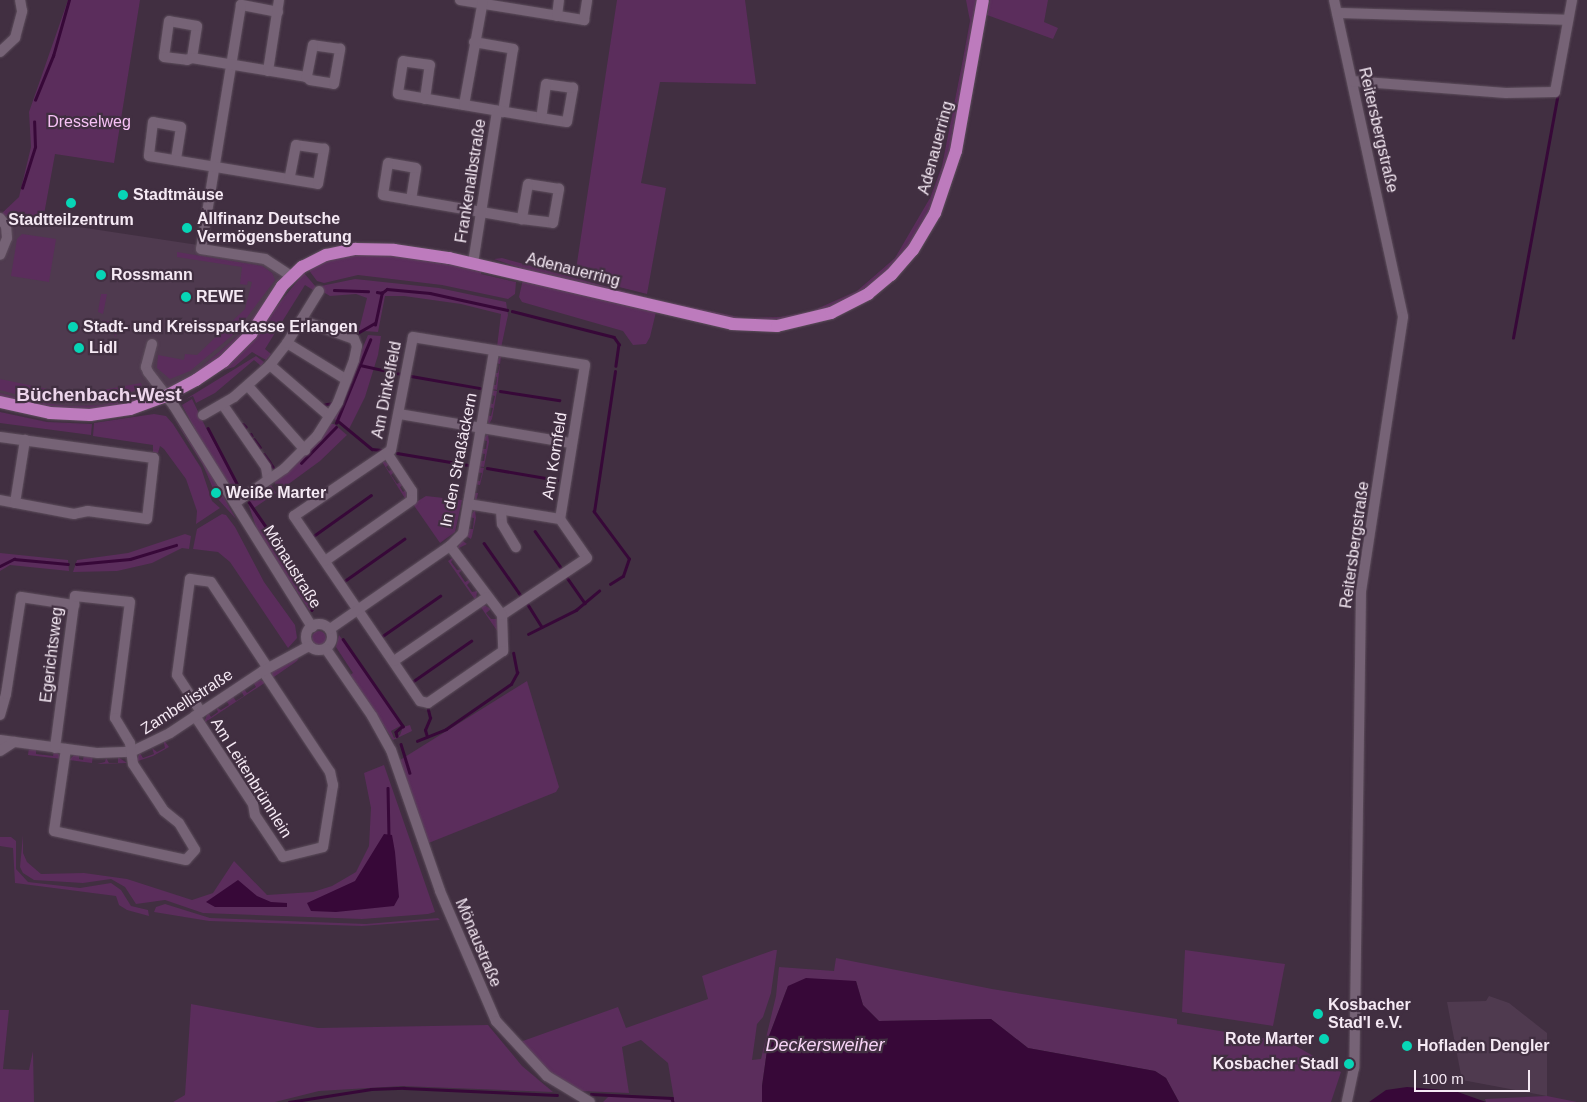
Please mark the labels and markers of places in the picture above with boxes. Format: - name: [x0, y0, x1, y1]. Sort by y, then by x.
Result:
- place label: Stadtmäuse: [133, 185, 224, 205]
- marker: Stadtmäuse: [117, 189, 129, 201]
- marker: Stadtteilzentrum: [65, 197, 77, 209]
- place label: Allfinanz Deutsche Vermögensberatung: [197, 209, 352, 247]
- place label: Stadtteilzentrum: [8, 210, 134, 230]
- marker: Allfinanz Deutsche Vermögensberatung: [181, 222, 193, 234]
- place label: Rossmann: [111, 265, 193, 285]
- marker: Rossmann: [95, 269, 107, 281]
- place label: REWE: [196, 287, 244, 307]
- marker: REWE: [180, 291, 192, 303]
- place label: Stadt- und Kreissparkasse Erlangen: [83, 317, 358, 337]
- marker: Stadt- und Kreissparkasse Erlangen: [67, 321, 79, 333]
- place label: Lidl: [89, 338, 117, 358]
- marker: Lidl: [73, 342, 85, 354]
- place label: Weiße Marter: [226, 483, 326, 503]
- marker: Weiße Marter: [210, 487, 222, 499]
- place label: Kosbacher Stad'l e.V.: [1328, 995, 1411, 1033]
- marker: Kosbacher Stad'l e.V.: [1312, 1008, 1324, 1020]
- place label: Rote Marter: [1225, 1029, 1314, 1049]
- marker: Rote Marter: [1318, 1033, 1330, 1045]
- place label: Hofladen Dengler: [1417, 1036, 1549, 1056]
- marker: Hofladen Dengler: [1401, 1040, 1413, 1052]
- place label: Kosbacher Stadl: [1213, 1054, 1339, 1074]
- marker: Kosbacher Stadl: [1343, 1058, 1355, 1070]

